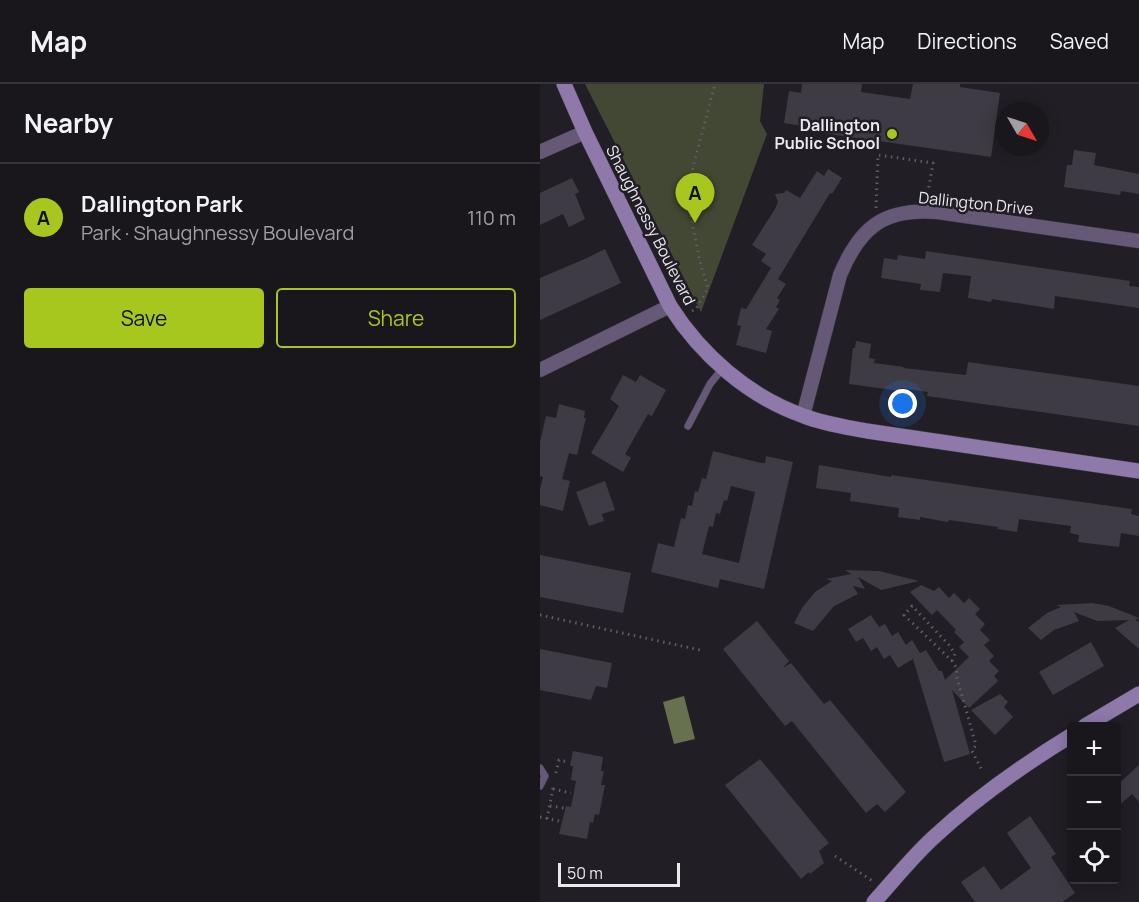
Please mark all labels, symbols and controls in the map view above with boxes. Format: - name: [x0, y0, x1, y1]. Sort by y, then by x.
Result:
- text: Map: [30, 22, 87, 60]
- text: Map: [843, 27, 884, 55]
- text: Directions: [917, 27, 1017, 55]
- text: Saved: [1050, 27, 1109, 55]
- north arrow: [995, 102, 1049, 156]
- text: Nearby: [24, 105, 113, 141]
- place label: Dallington Public School: [775, 114, 880, 154]
- marker: Dallington Public School: [885, 127, 899, 141]
- street label: Shaughnessy Boulevard: [601, 141, 701, 309]
- pin: A: [676, 174, 714, 223]
- street label: Dallington Drive: [917, 186, 1035, 220]
- text: Dallington Park: [81, 189, 243, 219]
- text: A: [37, 204, 50, 231]
- text: 110 m: [467, 204, 516, 231]
- text: Park · Shaughnessy Boulevard: [81, 219, 354, 246]
- button: Save: [24, 288, 264, 348]
- button: Share: [276, 288, 516, 348]
- your location: [888, 389, 917, 418]
- map controls: [1067, 722, 1121, 884]
- button: +: [1067, 722, 1121, 776]
- button: −: [1067, 776, 1121, 830]
- button: locate: [1067, 830, 1121, 884]
- scale bar: [558, 860, 680, 888]
- text: 50 m: [567, 862, 603, 884]

